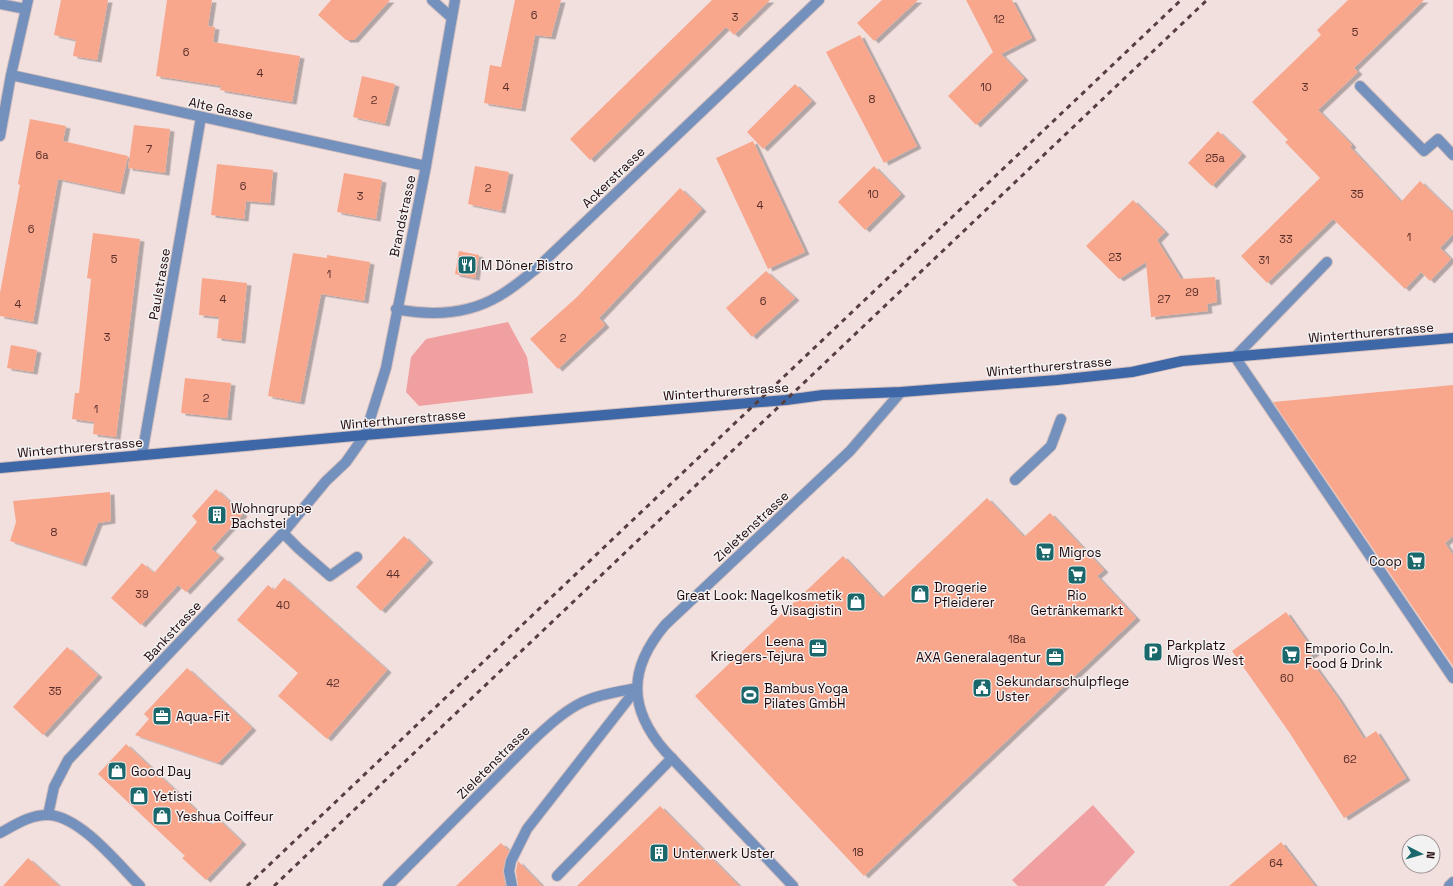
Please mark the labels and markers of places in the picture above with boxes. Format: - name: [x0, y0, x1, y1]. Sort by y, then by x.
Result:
- restaurant icon: M Döner Bistro: [456, 254, 478, 276]
- place label: M Döner Bistro: [481, 257, 573, 274]
- place label: Wohngruppe Bachstei: [231, 500, 312, 532]
- building icon: Wohngruppe Bachstei: [206, 504, 228, 526]
- supermarket icon: Migros: [1034, 541, 1056, 563]
- place label: Migros: [1059, 544, 1101, 561]
- supermarket icon: Coop: [1405, 550, 1427, 572]
- place label: Coop: [1369, 553, 1402, 570]
- supermarket icon: Rio Getränkemarkt: [1066, 564, 1088, 586]
- place label: Drogerie Pfleiderer: [934, 579, 995, 611]
- shop icon: Drogerie Pfleiderer: [909, 583, 931, 605]
- place label: Great Look: Nagelkosmetik & Visagistin: [676, 587, 842, 619]
- place label: Rio Getränkemarkt: [1030, 587, 1124, 619]
- shop icon: Great Look: Nagelkosmetik & Visagistin: [845, 591, 867, 613]
- place label: Leena Kriegers-Tejura: [710, 633, 805, 665]
- office icon: Leena Kriegers-Tejura: [807, 637, 829, 659]
- place label: Parkplatz Migros West: [1167, 637, 1244, 669]
- place label: Emporio Co.In. Food & Drink: [1305, 640, 1393, 672]
- parking icon: Parkplatz Migros West: [1142, 641, 1164, 663]
- supermarket icon: Emporio Co.In. Food & Drink: [1280, 644, 1302, 666]
- office icon: AXA Generalagentur: [1044, 646, 1066, 668]
- place label: AXA Generalagentur: [916, 649, 1041, 666]
- place label: Sekundarschulpflege Uster: [996, 673, 1129, 705]
- public building icon: Sekundarschulpflege Uster: [971, 677, 993, 699]
- place label: Bambus Yoga Pilates GmbH: [764, 680, 849, 712]
- sports icon: Bambus Yoga Pilates GmbH: [739, 684, 761, 706]
- office icon: Aqua-Fit: [151, 705, 173, 727]
- place label: Aqua-Fit: [176, 708, 230, 725]
- shop icon: Good Day: [106, 760, 128, 782]
- place label: Good Day: [131, 763, 191, 780]
- shop icon: Yetisti: [128, 785, 150, 807]
- place label: Yetisti: [153, 788, 192, 805]
- shop icon: Yeshua Coiffeur: [151, 805, 173, 827]
- place label: Yeshua Coiffeur: [176, 808, 274, 825]
- building icon: Unterwerk Uster: [648, 842, 670, 864]
- place label: Unterwerk Uster: [673, 845, 775, 862]

